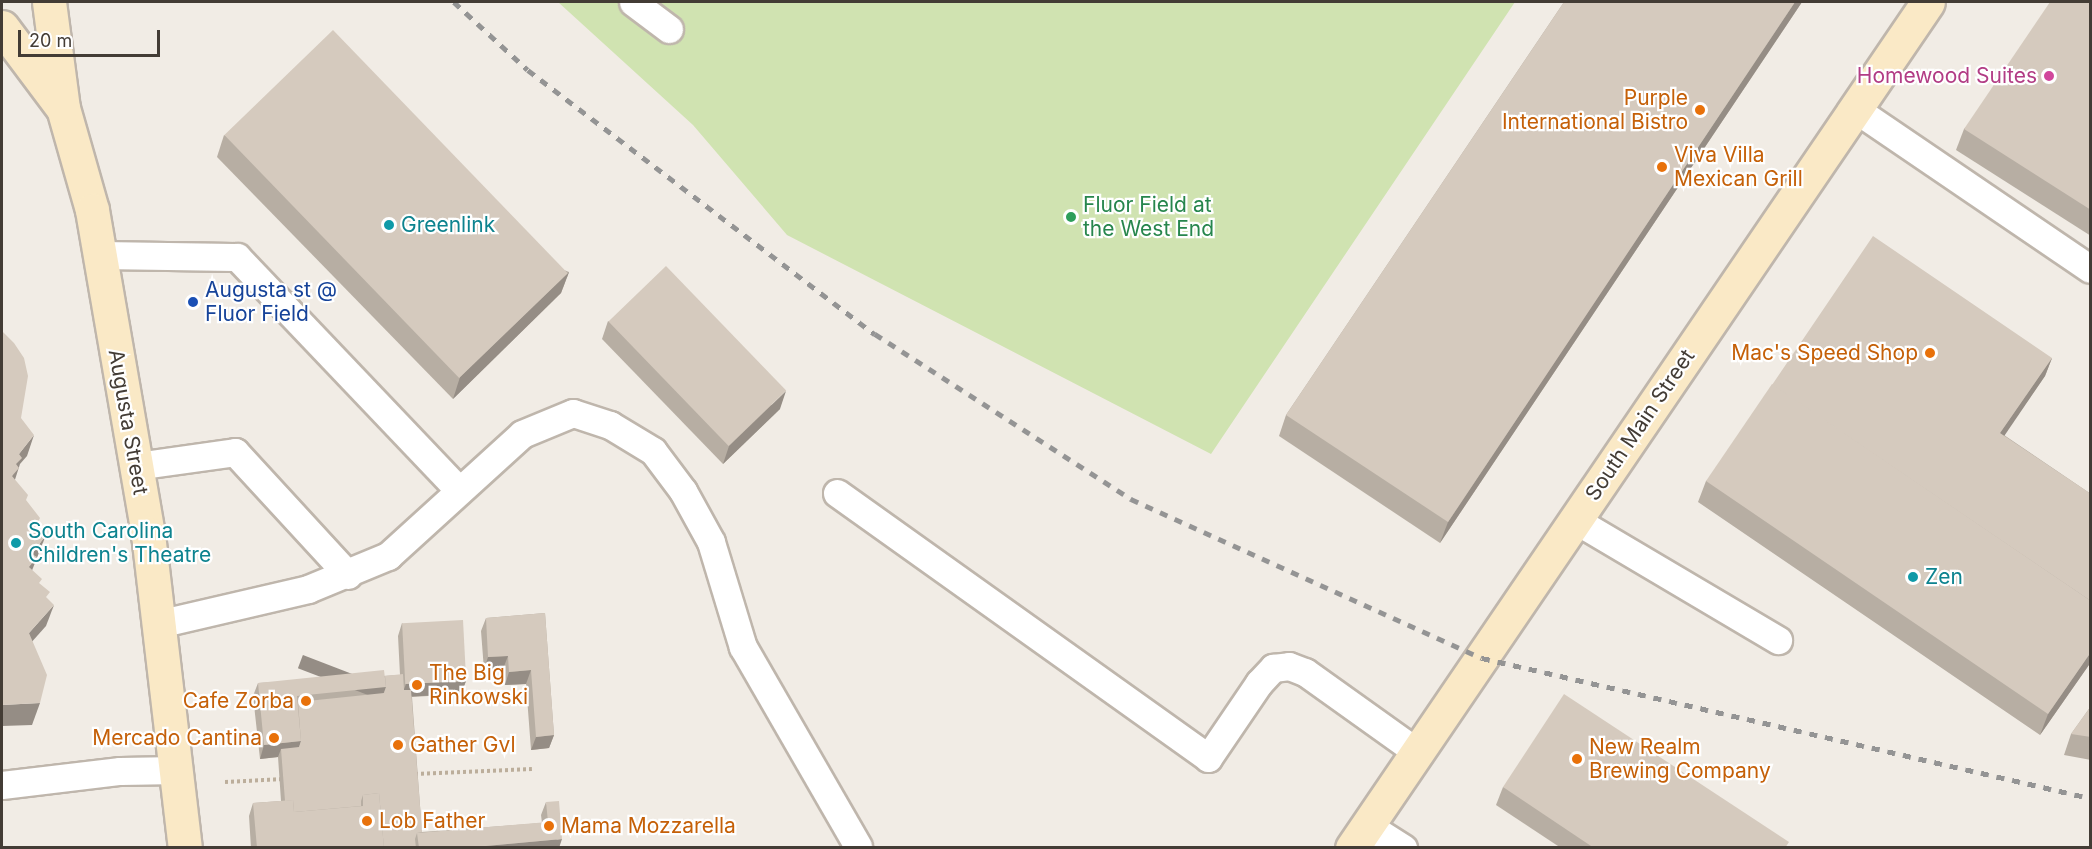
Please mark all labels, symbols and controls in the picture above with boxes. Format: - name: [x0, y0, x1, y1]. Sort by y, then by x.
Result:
- scale bar: [21, 18, 164, 56]
- text: 20 m: [29, 30, 72, 51]
- place label: Homewood Suites: [1857, 63, 2037, 89]
- marker: Homewood Suites: [2042, 69, 2056, 83]
- place label: Purple International Bistro: [1502, 85, 1688, 135]
- marker: Purple International Bistro: [1693, 103, 1707, 117]
- place label: Viva Villa Mexican Grill: [1674, 142, 1803, 192]
- marker: Viva Villa Mexican Grill: [1655, 160, 1669, 174]
- place label: Fluor Field at the West End: [1083, 192, 1214, 242]
- marker: Fluor Field at the West End: [1064, 210, 1078, 224]
- place label: Greenlink: [401, 212, 495, 238]
- marker: Greenlink: [382, 218, 396, 232]
- place label: Augusta st @ Fluor Field: [205, 277, 337, 327]
- marker: Augusta st @ Fluor Field: [186, 295, 200, 309]
- place label: Mac's Speed Shop: [1731, 340, 1918, 366]
- street label: South Main Street: [1580, 345, 1700, 505]
- marker: Mac's Speed Shop: [1923, 346, 1937, 360]
- street label: Augusta Street: [103, 347, 153, 497]
- place label: South Carolina Children's Theatre: [28, 518, 211, 568]
- marker: South Carolina Children's Theatre: [9, 536, 23, 550]
- place label: Zen: [1925, 564, 1963, 590]
- marker: Zen: [1906, 570, 1920, 584]
- place label: The Big Rinkowski: [429, 660, 528, 710]
- marker: The Big Rinkowski: [410, 678, 424, 692]
- place label: Cafe Zorba: [183, 688, 294, 714]
- marker: Cafe Zorba: [299, 694, 313, 708]
- place label: Mercado Cantina: [92, 725, 262, 751]
- marker: Mercado Cantina: [267, 731, 281, 745]
- place label: Gather Gvl: [410, 732, 515, 758]
- place label: New Realm Brewing Company: [1589, 734, 1771, 784]
- marker: Gather Gvl: [391, 738, 405, 752]
- marker: New Realm Brewing Company: [1570, 752, 1584, 766]
- place label: Lob Father: [379, 808, 485, 834]
- place label: Mama Mozzarella: [561, 813, 736, 839]
- marker: Lob Father: [360, 814, 374, 828]
- marker: Mama Mozzarella: [542, 819, 556, 833]

